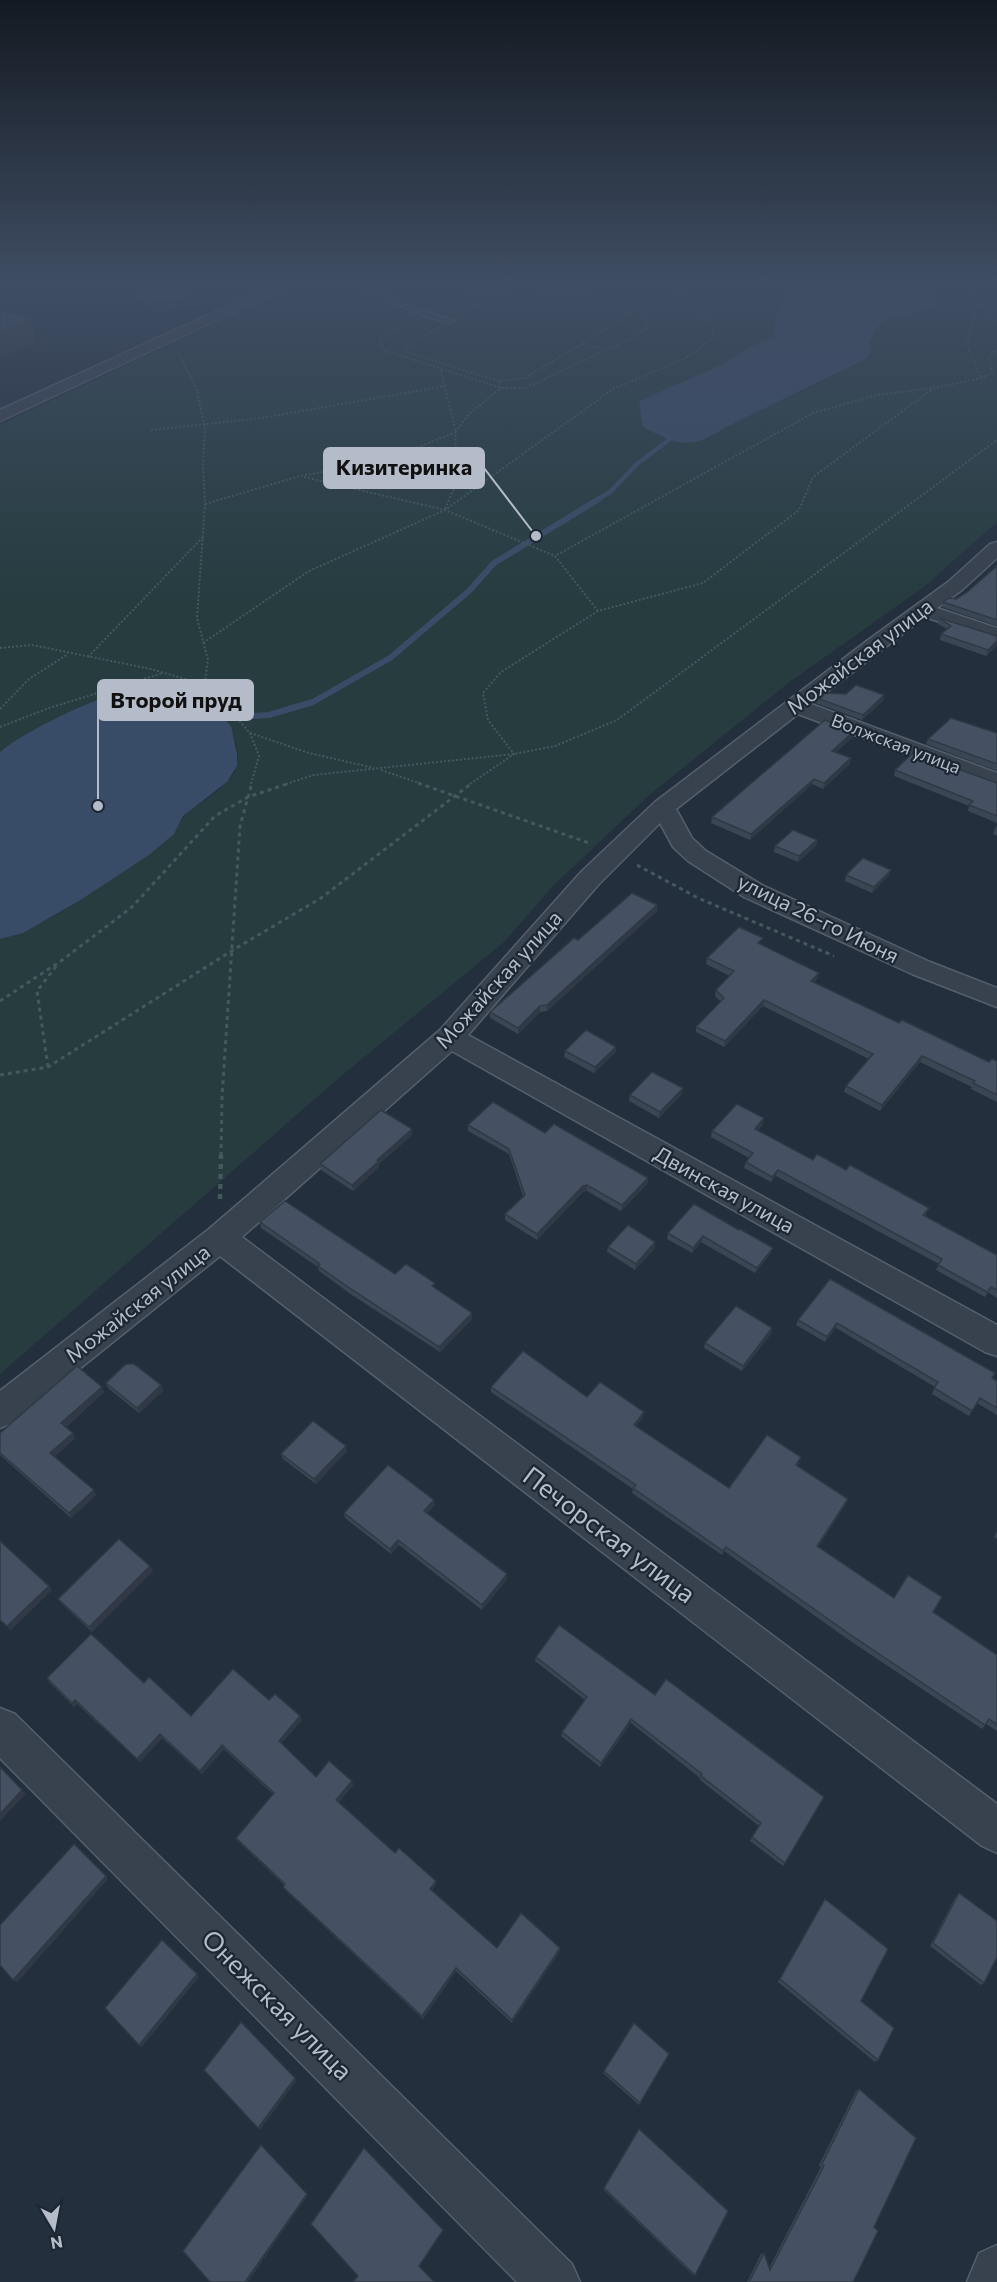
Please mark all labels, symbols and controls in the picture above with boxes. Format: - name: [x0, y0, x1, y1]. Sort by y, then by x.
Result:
- callout: Кизитеринка: [324, 448, 484, 488]
- text: Кизитеринка: [336, 453, 472, 480]
- street label: Можайская улица: [781, 593, 937, 719]
- callout: Второй пруд: [98, 680, 253, 720]
- text: Второй пруд: [110, 686, 242, 713]
- street label: Волжская улица: [829, 708, 964, 778]
- street label: улица 26-го Июня: [734, 868, 903, 968]
- street label: Можайская улица: [429, 905, 566, 1053]
- street label: Двинская улица: [650, 1140, 799, 1238]
- street label: Можайская улица: [60, 1239, 214, 1367]
- street label: Печорская улица: [518, 1459, 702, 1609]
- street label: Онежская улица: [196, 1922, 360, 2086]
- north arrow: [24, 2198, 84, 2258]
- text: N: [49, 2233, 64, 2254]

